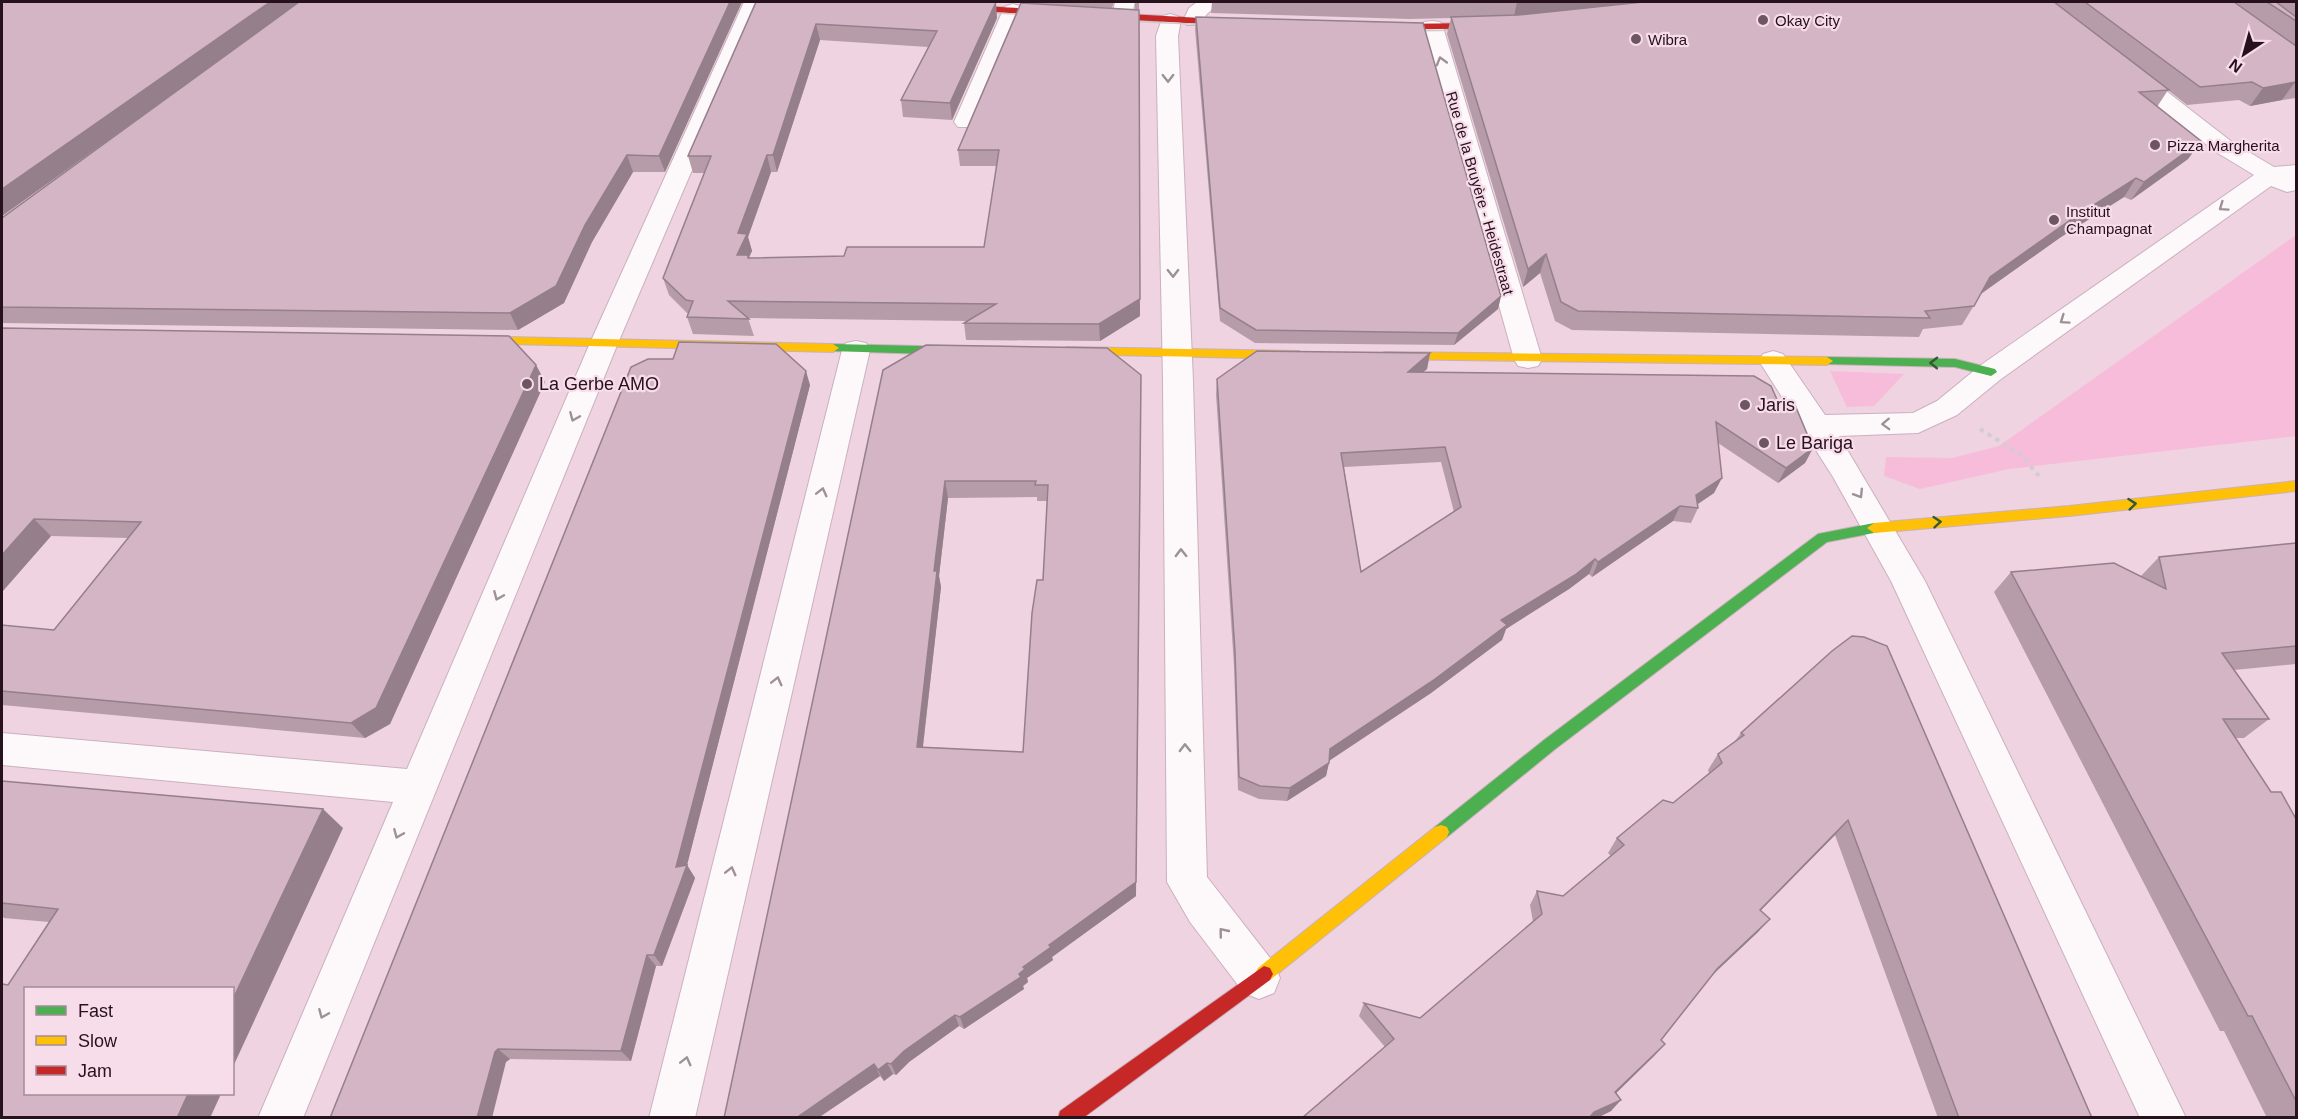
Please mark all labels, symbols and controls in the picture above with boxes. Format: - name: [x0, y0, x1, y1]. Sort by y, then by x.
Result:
- place label: Okay City: [1775, 12, 1841, 29]
- marker: Okay City: [1756, 13, 1770, 27]
- north arrow: [2214, 24, 2274, 84]
- place label: Wibra: [1648, 31, 1688, 48]
- marker: Wibra: [1629, 32, 1643, 46]
- text: N: [2226, 55, 2245, 76]
- one-way arrow: [1436, 56, 1448, 67]
- one-way arrow: [1162, 74, 1175, 83]
- street label: Rue de la Bruyère - Heidestraat: [1443, 89, 1517, 298]
- place label: Pizza Margherita: [2167, 137, 2280, 154]
- marker: Pizza Margherita: [2148, 138, 2162, 152]
- one-way arrow: [2219, 200, 2230, 211]
- place label: Institut Champagnat: [2066, 203, 2153, 237]
- marker: Institut Champagnat: [2047, 213, 2061, 227]
- one-way arrow: [1167, 269, 1179, 278]
- one-way arrow: [2060, 313, 2071, 324]
- one-way arrow: [1930, 357, 1939, 369]
- place label: La Gerbe AMO: [539, 374, 659, 394]
- marker: La Gerbe AMO: [520, 377, 534, 391]
- place label: Jaris: [1757, 395, 1795, 415]
- marker: Jaris: [1738, 398, 1752, 412]
- one-way arrow: [569, 410, 581, 421]
- one-way arrow: [1881, 417, 1890, 430]
- place label: Le Bariga: [1776, 433, 1854, 453]
- marker: Le Bariga: [1757, 436, 1771, 450]
- one-way arrow: [815, 487, 828, 497]
- one-way arrow: [1852, 488, 1864, 498]
- one-way arrow: [2127, 498, 2136, 511]
- one-way arrow: [1933, 516, 1942, 529]
- one-way arrow: [1175, 549, 1187, 558]
- one-way arrow: [493, 590, 505, 601]
- one-way arrow: [769, 677, 782, 687]
- one-way arrow: [1179, 744, 1191, 753]
- one-way arrow: [393, 827, 405, 838]
- one-way arrow: [724, 866, 737, 876]
- one-way arrow: [1219, 928, 1230, 939]
- legend: [24, 987, 234, 1095]
- text: Fast: [78, 1001, 113, 1021]
- one-way arrow: [318, 1008, 330, 1019]
- text: Slow: [78, 1031, 118, 1051]
- one-way arrow: [678, 1056, 691, 1066]
- text: Jam: [78, 1061, 112, 1081]

